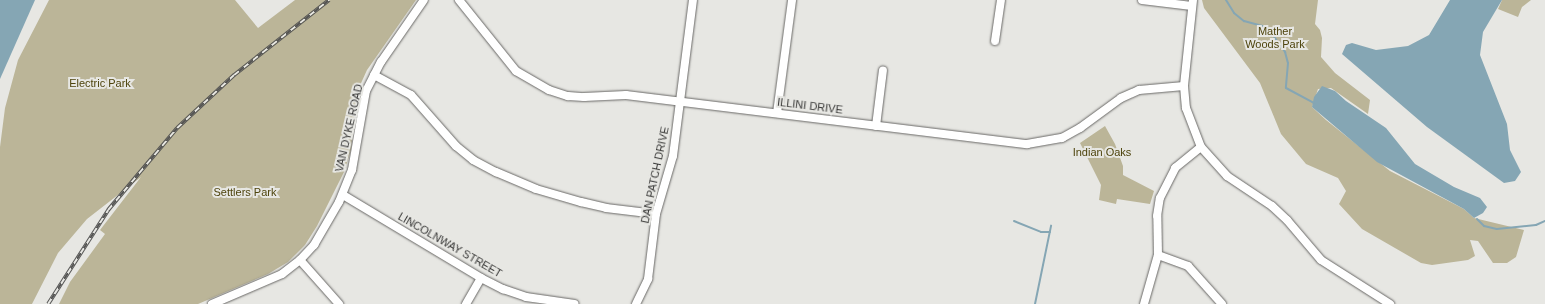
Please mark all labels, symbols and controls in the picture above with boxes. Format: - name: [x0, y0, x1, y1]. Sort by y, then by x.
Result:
- park label: Mather Woods Park: [1245, 25, 1305, 51]
- park label: Electric Park: [69, 76, 131, 90]
- street label: VAN DYKE ROAD: [332, 83, 366, 173]
- street label: ILLINI DRIVE: [776, 95, 844, 117]
- street label: DAN PATCH DRIVE: [638, 125, 672, 225]
- park label: Indian Oaks: [1073, 145, 1131, 159]
- park label: Settlers Park: [214, 185, 276, 199]
- street label: LINCOLNWAY STREET: [396, 210, 504, 280]

